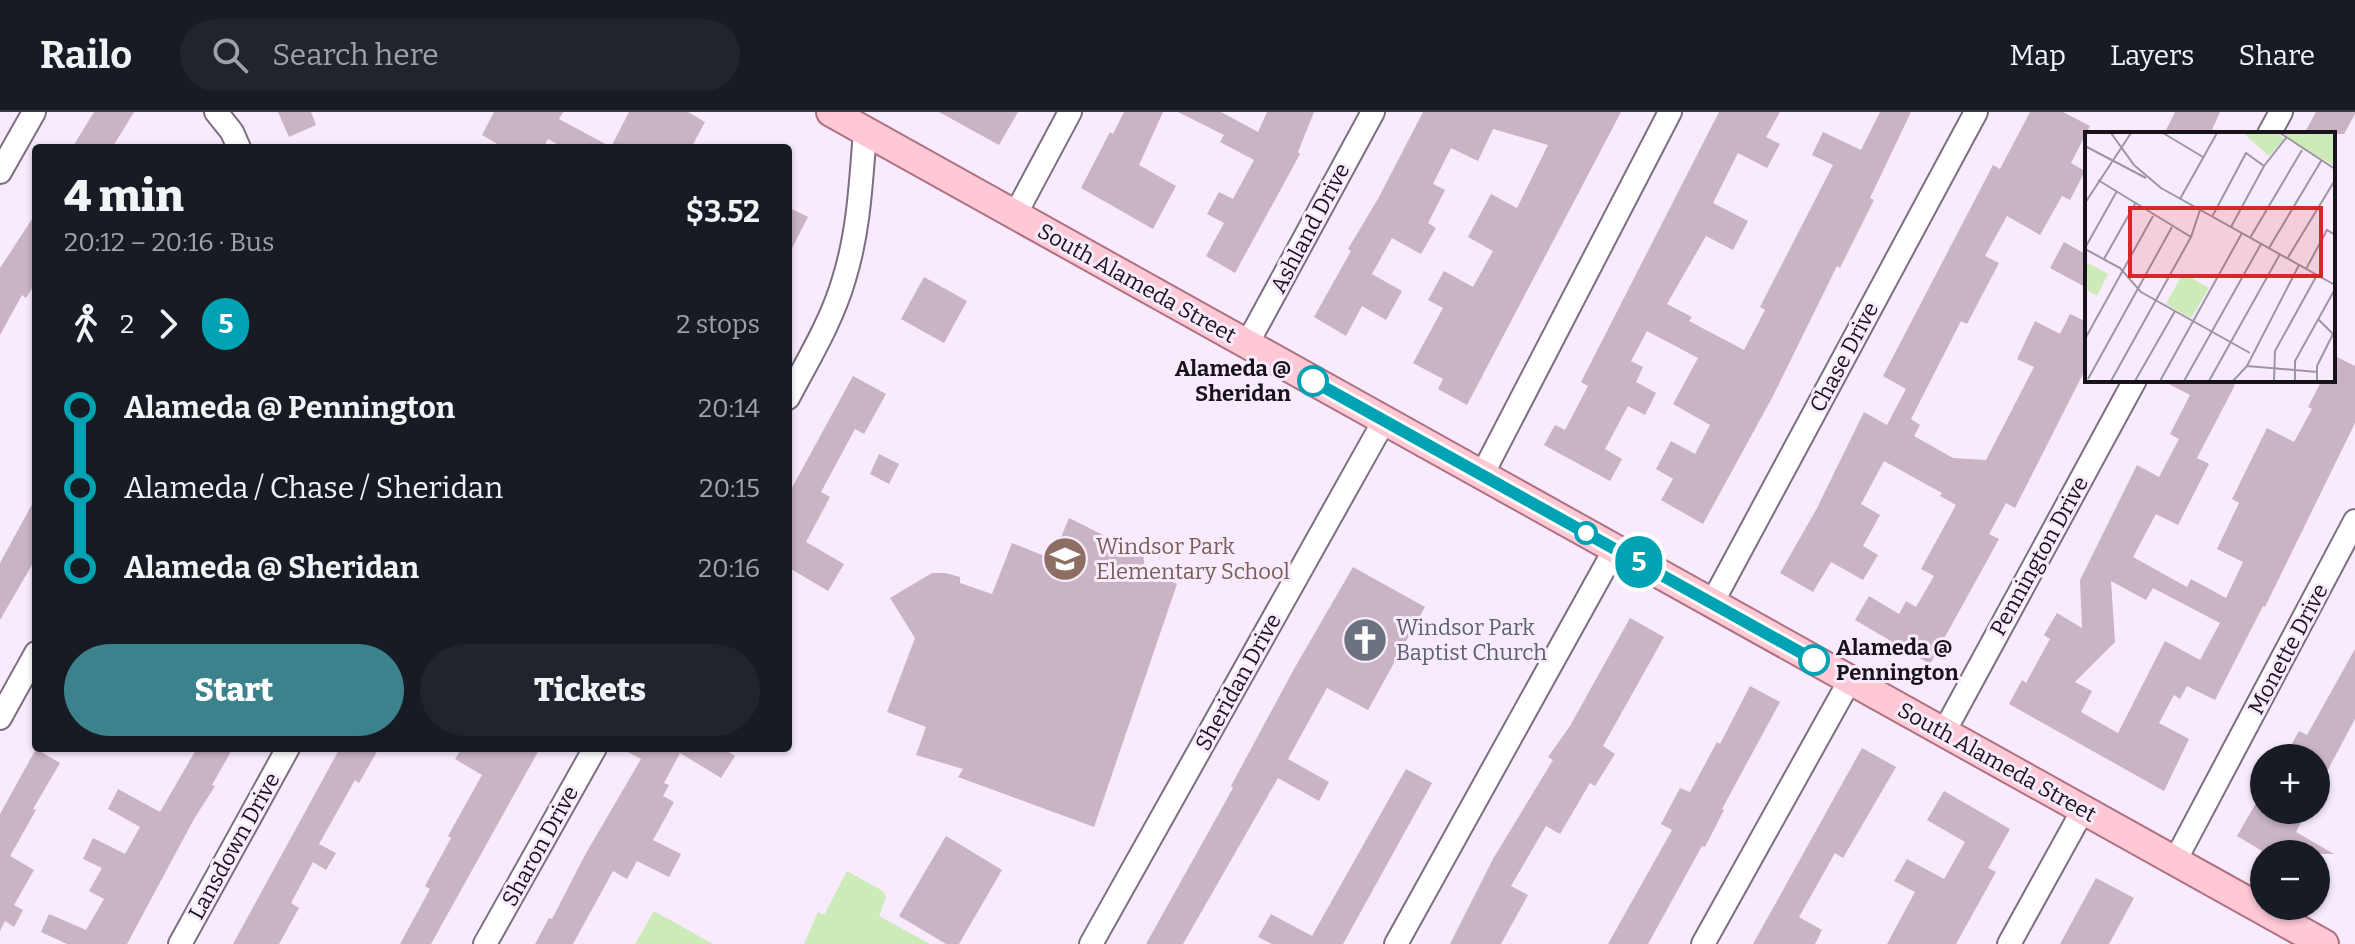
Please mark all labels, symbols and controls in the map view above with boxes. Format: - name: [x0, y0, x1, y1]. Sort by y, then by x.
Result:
- search box: [180, 19, 740, 91]
- text: Railo: [40, 32, 132, 78]
- icon: search: [208, 33, 252, 77]
- text: Search here: [272, 37, 439, 73]
- text: Map: [2009, 39, 2066, 72]
- text: Layers: [2110, 39, 2194, 72]
- text: Share: [2238, 39, 2315, 72]
- inset map: [2085, 132, 2335, 382]
- street label: Ashland Drive: [1264, 158, 1356, 298]
- text: 4 min: [64, 170, 184, 223]
- text: $3.52: [686, 194, 760, 230]
- street label: South Alameda Street: [1033, 217, 1241, 349]
- text: 20:12 – 20:16 · Bus: [64, 227, 274, 258]
- street label: Chase Drive: [1804, 297, 1884, 417]
- icon: walk: [64, 302, 108, 346]
- icon: forward: [146, 302, 190, 346]
- text: 5: [218, 307, 233, 340]
- text: 2: [120, 309, 134, 340]
- text: 2 stops: [676, 309, 760, 340]
- place label: Alameda @ Sheridan: [1175, 355, 1291, 407]
- marker: Alameda @ Sheridan: [1298, 366, 1328, 396]
- text: Alameda @ Pennington: [124, 390, 455, 426]
- text: 20:14: [698, 393, 760, 424]
- text: Alameda / Chase / Sheridan: [124, 470, 503, 506]
- street label: Pennington Drive: [1984, 472, 2094, 640]
- text: 20:15: [699, 473, 760, 504]
- unlabelled marker: [1575, 522, 1597, 544]
- place label: Windsor Park Elementary School: [1096, 533, 1290, 585]
- school or university icon: Windsor Park Elementary School: [1041, 535, 1089, 583]
- line badge: 5: [1613, 536, 1665, 588]
- text: 5: [1631, 545, 1647, 578]
- text: Alameda @ Sheridan: [124, 550, 419, 586]
- text: 20:16: [698, 553, 760, 584]
- street label: Monette Drive: [2242, 579, 2334, 719]
- street label: Sheridan Drive: [1189, 609, 1287, 755]
- place label: Windsor Park Baptist Church: [1396, 614, 1547, 666]
- church icon: Windsor Park Baptist Church: [1341, 616, 1389, 664]
- place label: Alameda @ Pennington: [1836, 634, 1959, 686]
- button: Start: [64, 644, 404, 736]
- button: Tickets: [420, 644, 760, 736]
- marker: Alameda @ Pennington: [1799, 645, 1829, 675]
- street label: South Alameda Street: [1893, 696, 2101, 828]
- map controls: [2250, 744, 2330, 920]
- button: +: [2250, 744, 2330, 824]
- street label: Lansdown Drive: [183, 768, 285, 924]
- street label: Sharon Drive: [496, 781, 584, 911]
- button: −: [2250, 840, 2330, 920]

